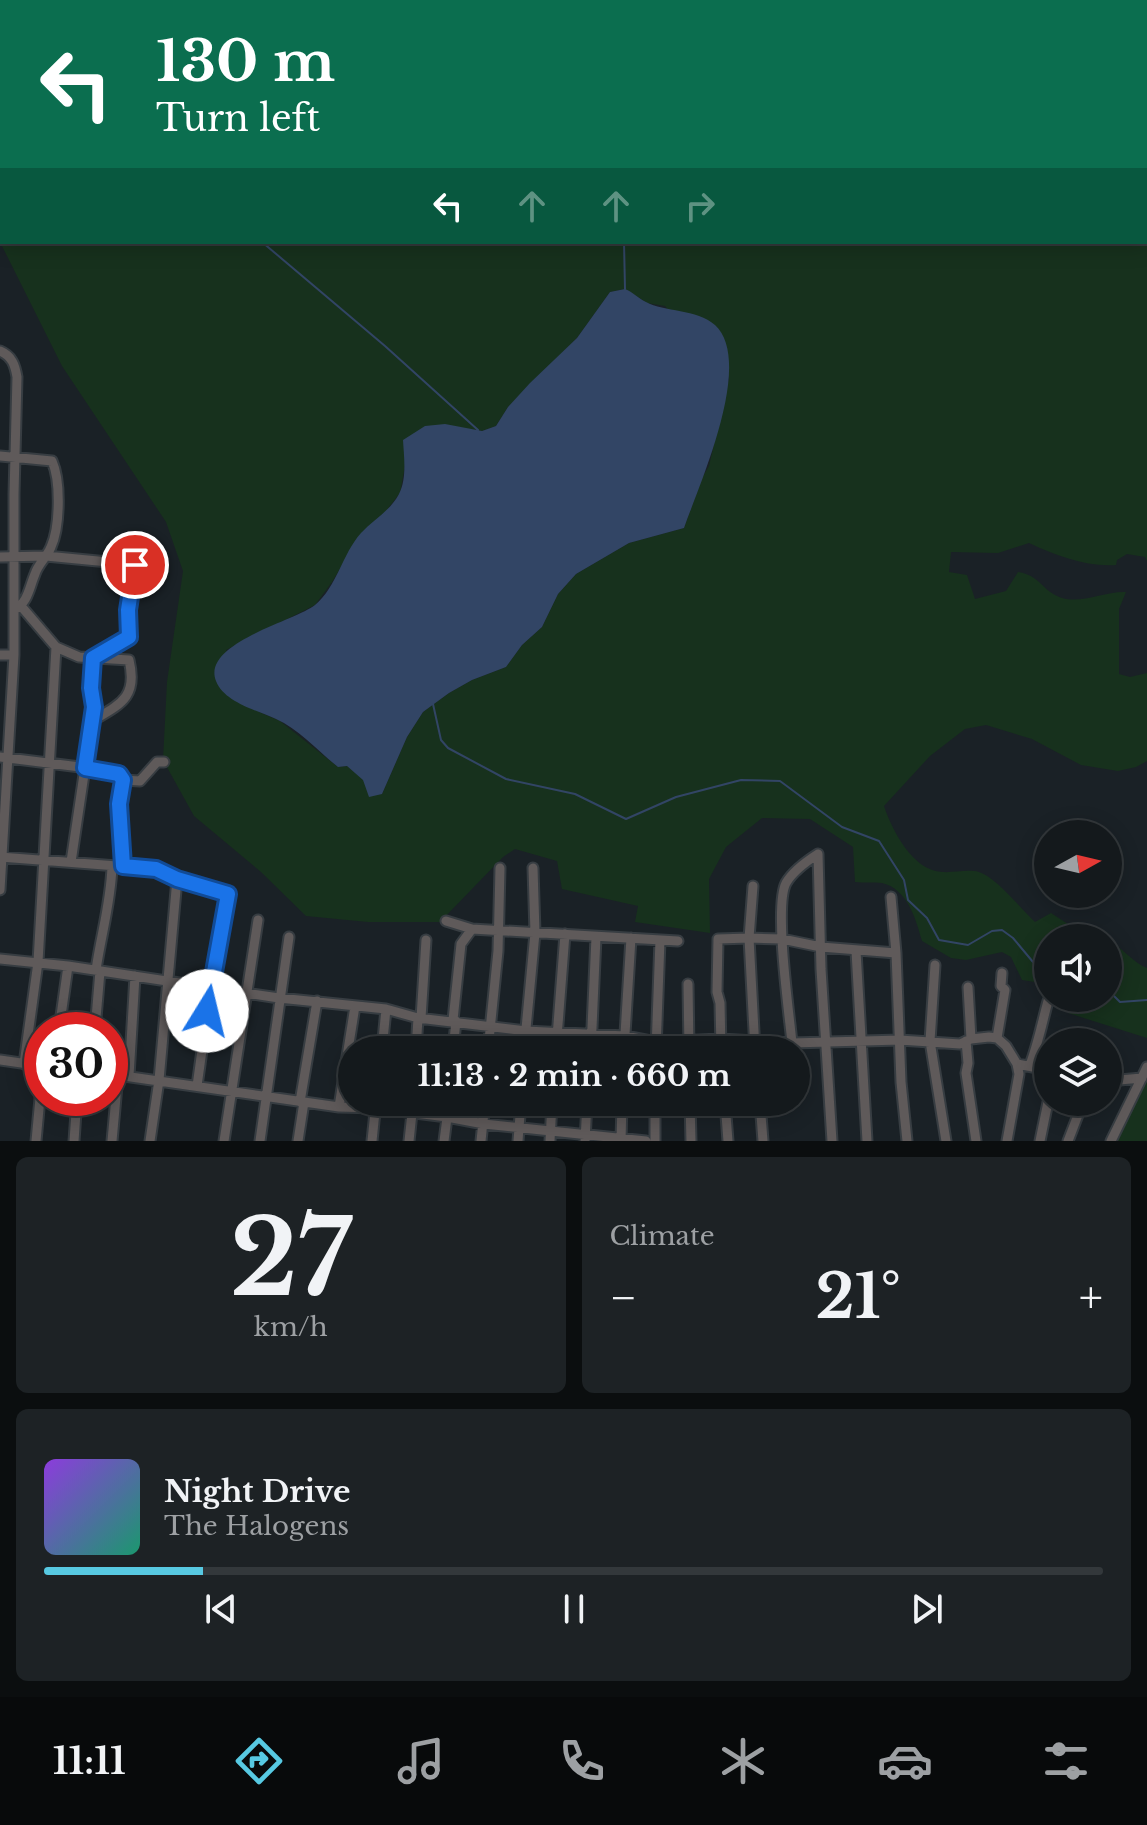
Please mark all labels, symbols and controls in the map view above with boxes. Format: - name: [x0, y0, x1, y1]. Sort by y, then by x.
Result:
- text: 130 m: [156, 27, 335, 96]
- icon: left: [24, 32, 128, 136]
- text: Turn left: [156, 96, 320, 141]
- icon: left: [426, 184, 470, 228]
- icon: ahead: [510, 184, 554, 228]
- icon: ahead: [594, 184, 638, 228]
- icon: right: [678, 184, 722, 228]
- pin: [101, 531, 169, 599]
- icon: arrive: [113, 543, 157, 587]
- north arrow: [1034, 820, 1122, 908]
- map controls: [1034, 820, 1122, 1116]
- button: sound: [1034, 924, 1122, 1012]
- position arrow: [165, 969, 249, 1053]
- speed limit sign: 30: [24, 1012, 128, 1116]
- button: layers: [1034, 1028, 1122, 1116]
- text: 11:13 · 2 min · 660 m: [417, 1057, 731, 1094]
- text: 27: [230, 1194, 351, 1323]
- text: Climate: [610, 1220, 715, 1252]
- text: 21°: [815, 1260, 901, 1334]
- text: −: [610, 1270, 637, 1325]
- text: +: [1079, 1270, 1103, 1325]
- text: km/h: [254, 1311, 328, 1343]
- text: Night Drive: [164, 1473, 350, 1510]
- text: The Halogens: [164, 1510, 349, 1542]
- icon: previous: [199, 1587, 243, 1631]
- icon: pause: [552, 1587, 596, 1631]
- icon: next: [905, 1587, 949, 1631]
- icon: directions: [231, 1733, 287, 1789]
- icon: music: [393, 1733, 449, 1789]
- icon: phone: [554, 1733, 610, 1789]
- icon: climate: [715, 1733, 771, 1789]
- icon: car: [877, 1733, 933, 1789]
- icon: filters: [1038, 1733, 1094, 1789]
- text: 11:11: [53, 1739, 126, 1784]

